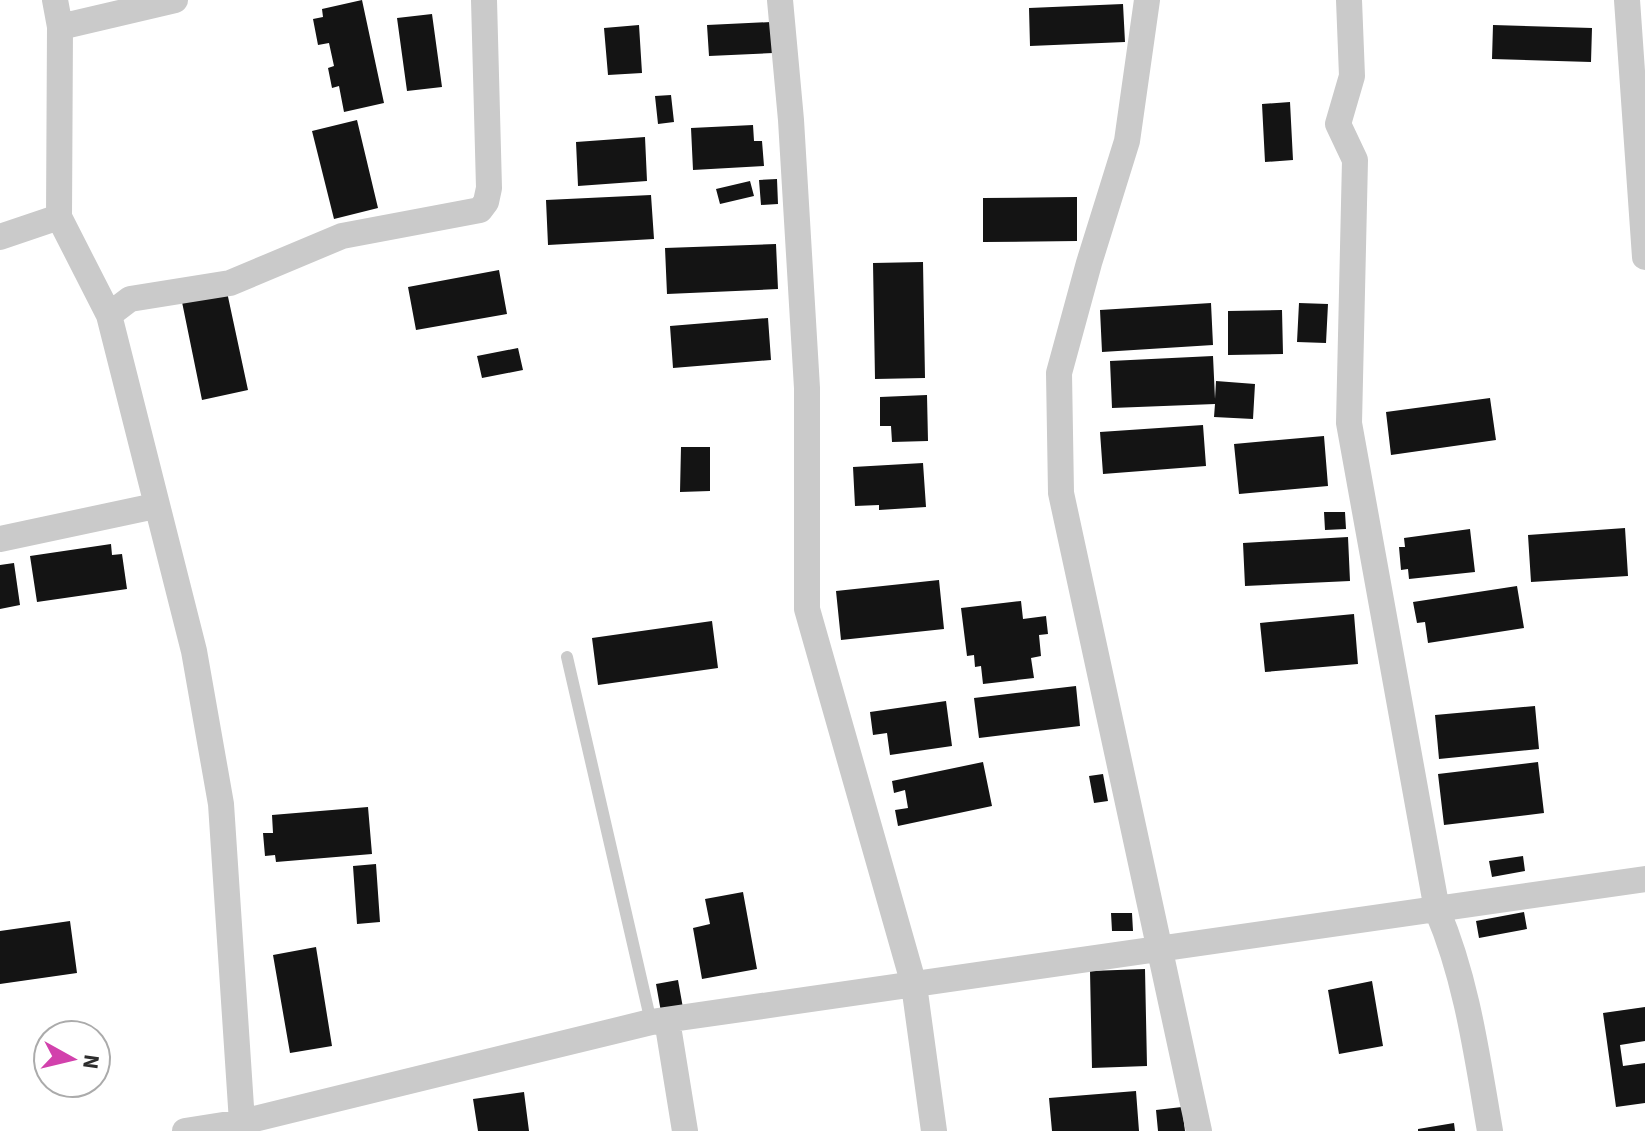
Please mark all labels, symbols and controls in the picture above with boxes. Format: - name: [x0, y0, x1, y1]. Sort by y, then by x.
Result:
- north arrow: [32, 1019, 112, 1099]
- text: N: [74, 1052, 108, 1071]

